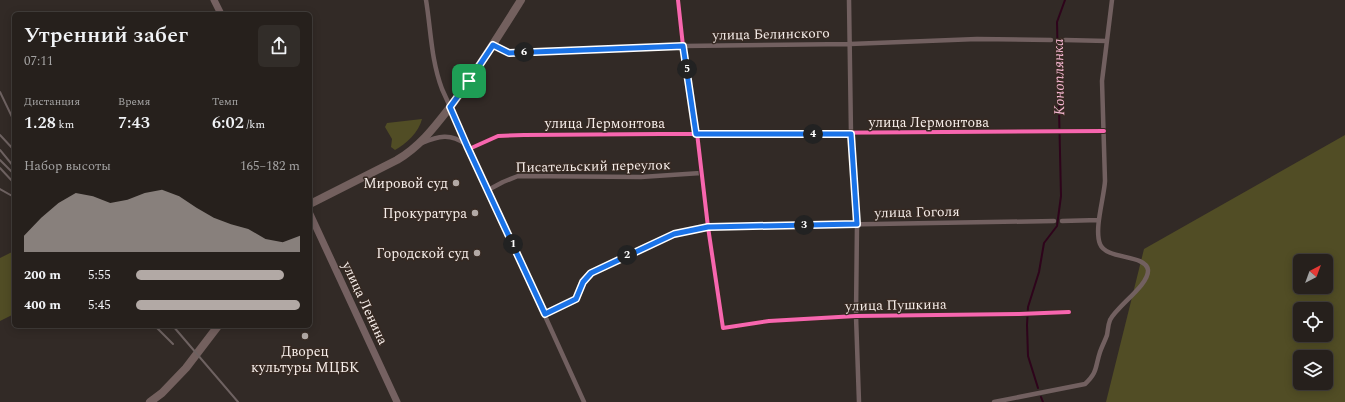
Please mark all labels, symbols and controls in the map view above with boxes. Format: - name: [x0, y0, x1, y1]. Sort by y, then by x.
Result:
- text: Утренний забег: [24, 19, 188, 52]
- street label: улица Белинского: [711, 22, 830, 46]
- button: share: [258, 25, 300, 67]
- water label: Коноплянка: [1047, 38, 1071, 116]
- pin: 6: [514, 42, 534, 62]
- text: 6: [521, 43, 527, 60]
- text: 07:11: [24, 51, 53, 71]
- pin: 5: [677, 59, 697, 79]
- text: 5: [684, 60, 690, 77]
- pin: [452, 64, 486, 98]
- icon: arrive: [458, 70, 480, 92]
- text: Дистанция: [24, 93, 80, 110]
- text: Время: [118, 93, 151, 110]
- text: Темп: [212, 93, 238, 110]
- text: 1.28: [24, 110, 56, 136]
- text: 7:43: [118, 110, 150, 136]
- text: 6:02: [212, 110, 244, 136]
- street label: улица Лермонтова: [868, 112, 989, 133]
- street label: улица Лермонтова: [544, 113, 665, 134]
- text: km: [56, 116, 74, 133]
- text: /km: [244, 116, 265, 133]
- pin: 4: [803, 124, 823, 144]
- text: 4: [810, 125, 816, 142]
- street label: Писательский переулок: [515, 154, 671, 178]
- text: Набор высоты: [24, 156, 111, 176]
- text: 165–182 m: [240, 156, 300, 176]
- place label: Мировой суд: [363, 173, 448, 194]
- marker: Мировой суд: [451, 178, 461, 188]
- street label: улица Гоголя: [873, 201, 960, 223]
- place label: Прокуратура: [383, 203, 467, 224]
- marker: Прокуратура: [470, 208, 480, 218]
- pin: 3: [794, 215, 814, 235]
- text: 3: [801, 216, 807, 233]
- pin: 1: [503, 234, 523, 254]
- text: 1: [510, 235, 516, 252]
- place label: Городской суд: [376, 243, 469, 264]
- pin: 2: [617, 245, 637, 265]
- text: 2: [624, 246, 630, 263]
- marker: Городской суд: [472, 248, 482, 258]
- north arrow: [1293, 254, 1333, 294]
- map controls: [1293, 254, 1333, 390]
- street label: улица Ленина: [336, 257, 394, 348]
- text: 200 m: [24, 265, 61, 285]
- text: 5:55: [88, 265, 111, 285]
- street label: улица Пушкина: [844, 294, 947, 316]
- text: 400 m: [24, 295, 61, 315]
- text: 5:45: [88, 295, 111, 315]
- button: locate: [1293, 302, 1333, 342]
- marker: Дворец культуры МЦБК: [300, 331, 310, 341]
- place label: Дворец культуры МЦБК: [251, 341, 359, 378]
- button: layers: [1293, 350, 1333, 390]

